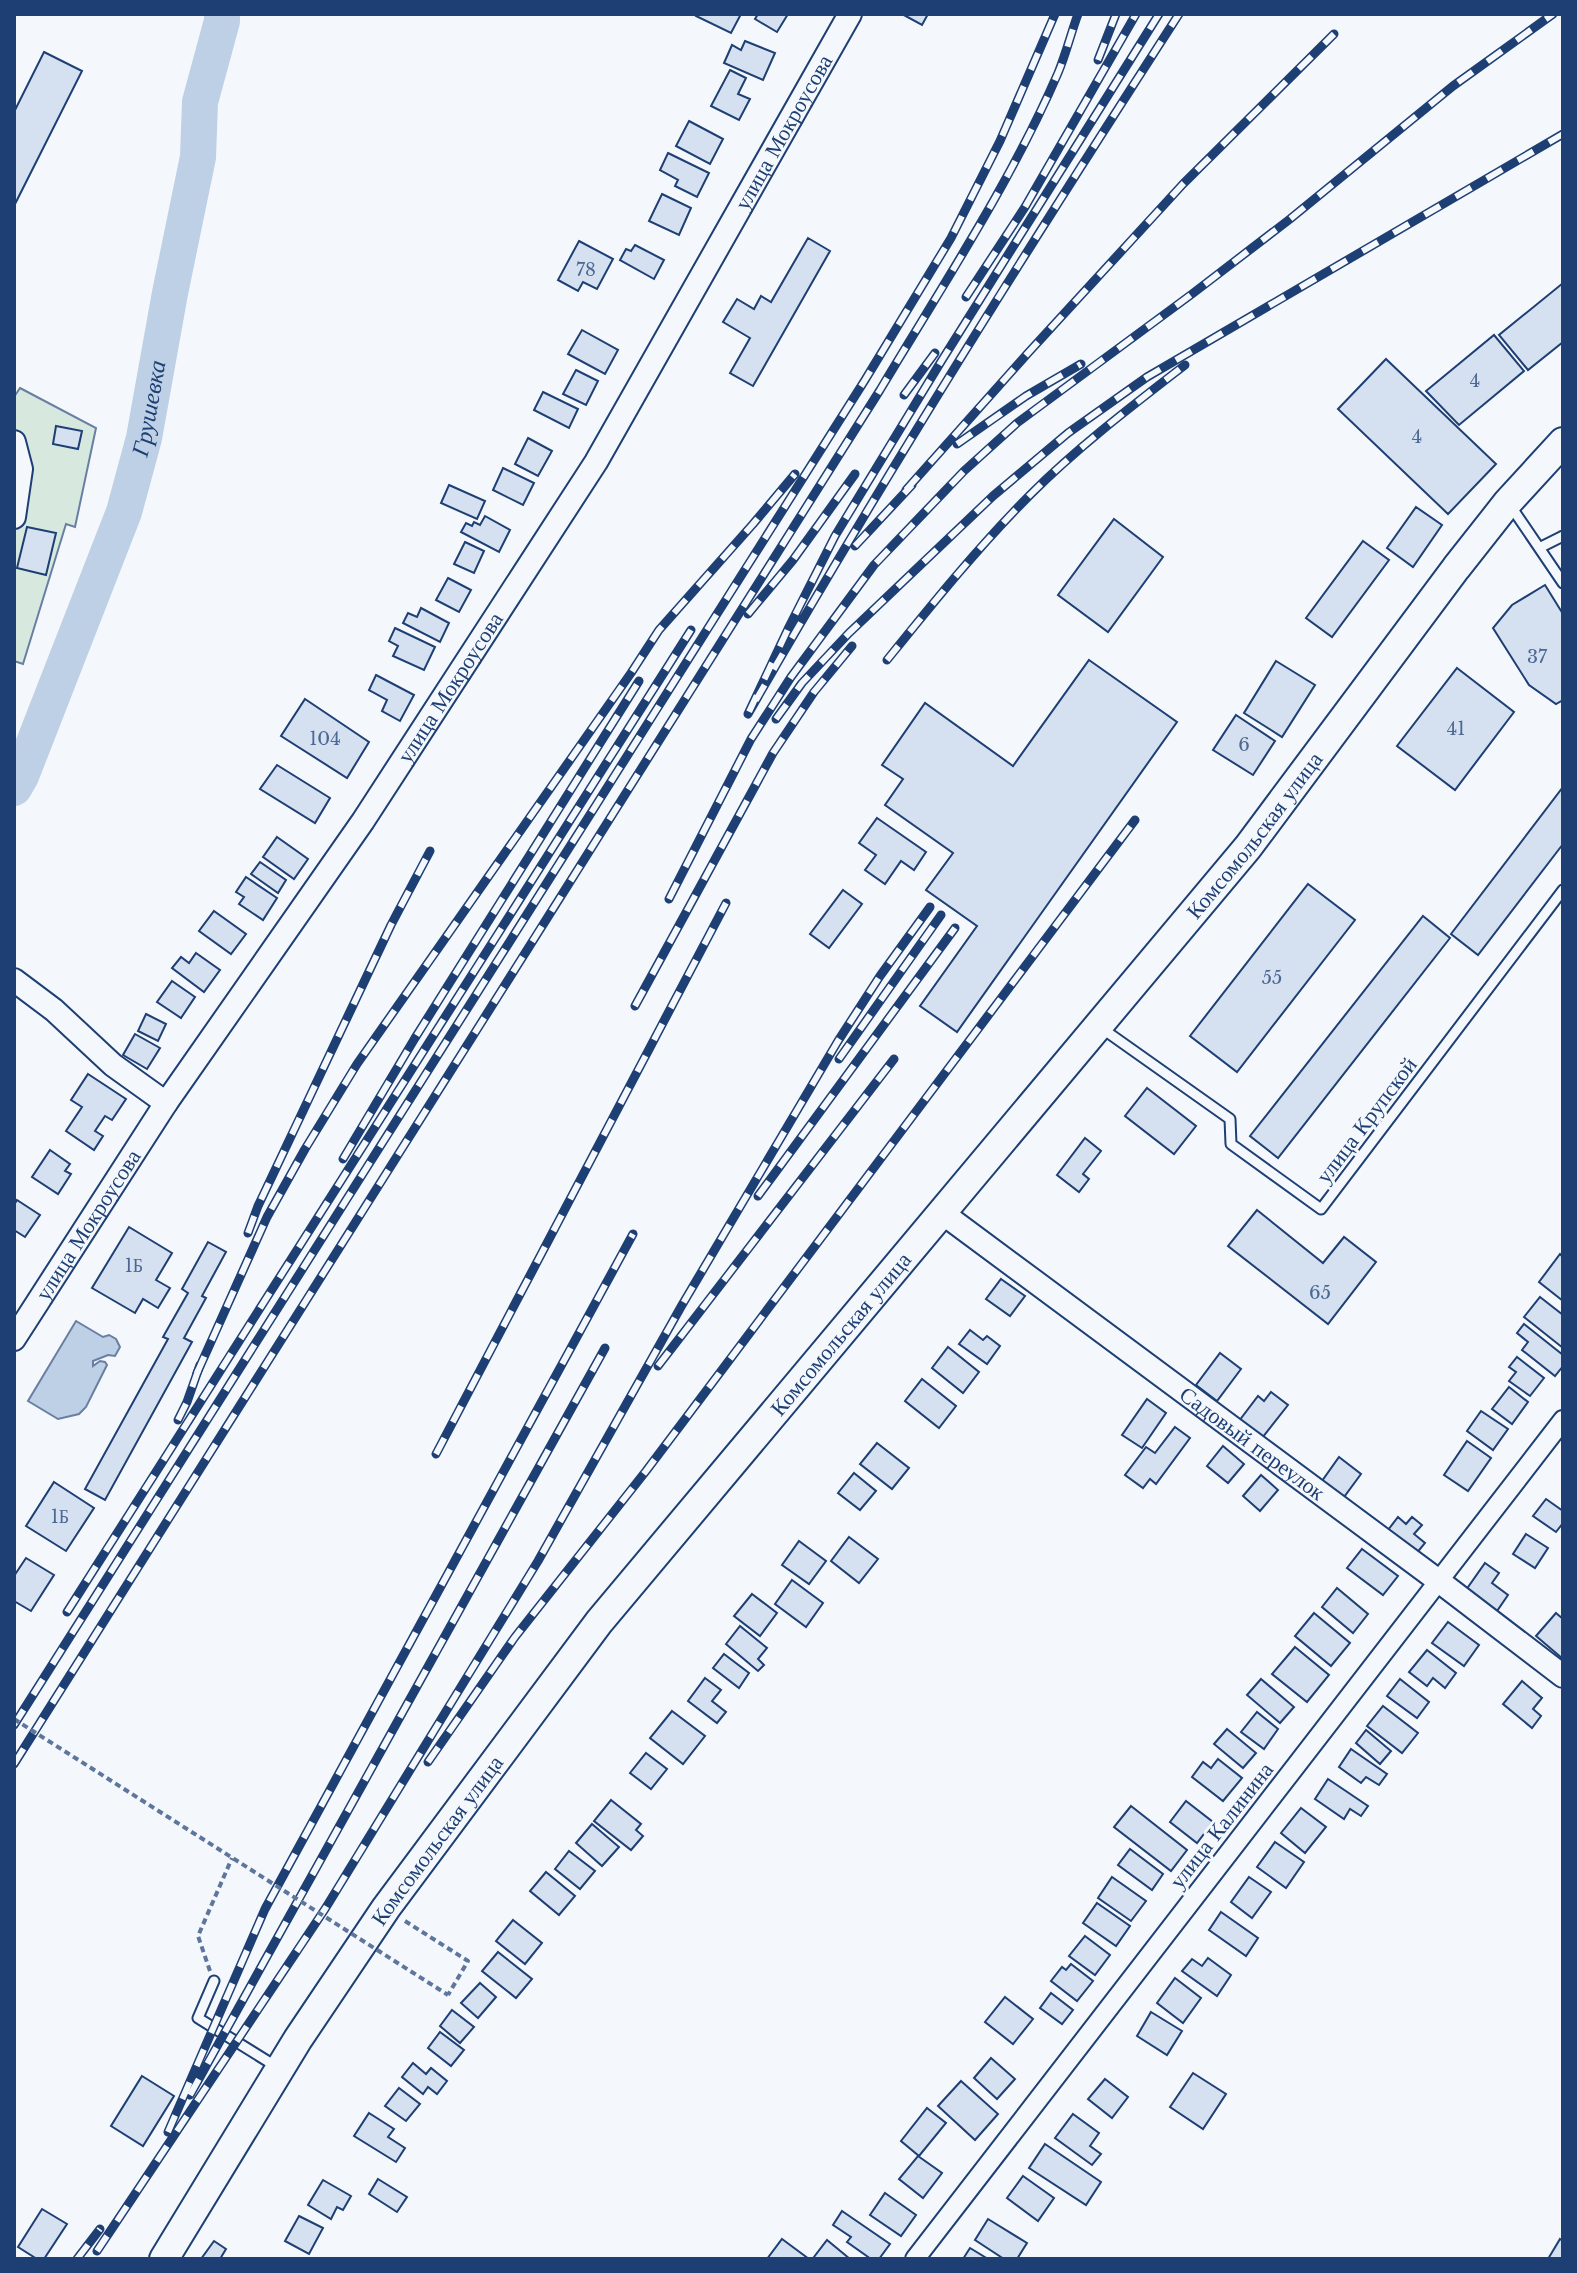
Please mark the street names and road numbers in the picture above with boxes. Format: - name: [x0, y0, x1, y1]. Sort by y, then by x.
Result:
- street label: улица Мокроусова: [729, 50, 838, 215]
- street label: улица Мокроусова: [391, 607, 509, 768]
- street label: Комсомольская улица: [1181, 746, 1328, 924]
- street label: улица Крупской: [1310, 1052, 1423, 1189]
- street label: улица Мокроусова: [30, 1144, 147, 1305]
- street label: Комсомольская улица: [765, 1247, 917, 1421]
- street label: Садовый переулок: [1174, 1381, 1331, 1506]
- street label: Комсомольская улица: [365, 1750, 509, 1931]
- street label: улица Калинина: [1164, 1757, 1279, 1894]

